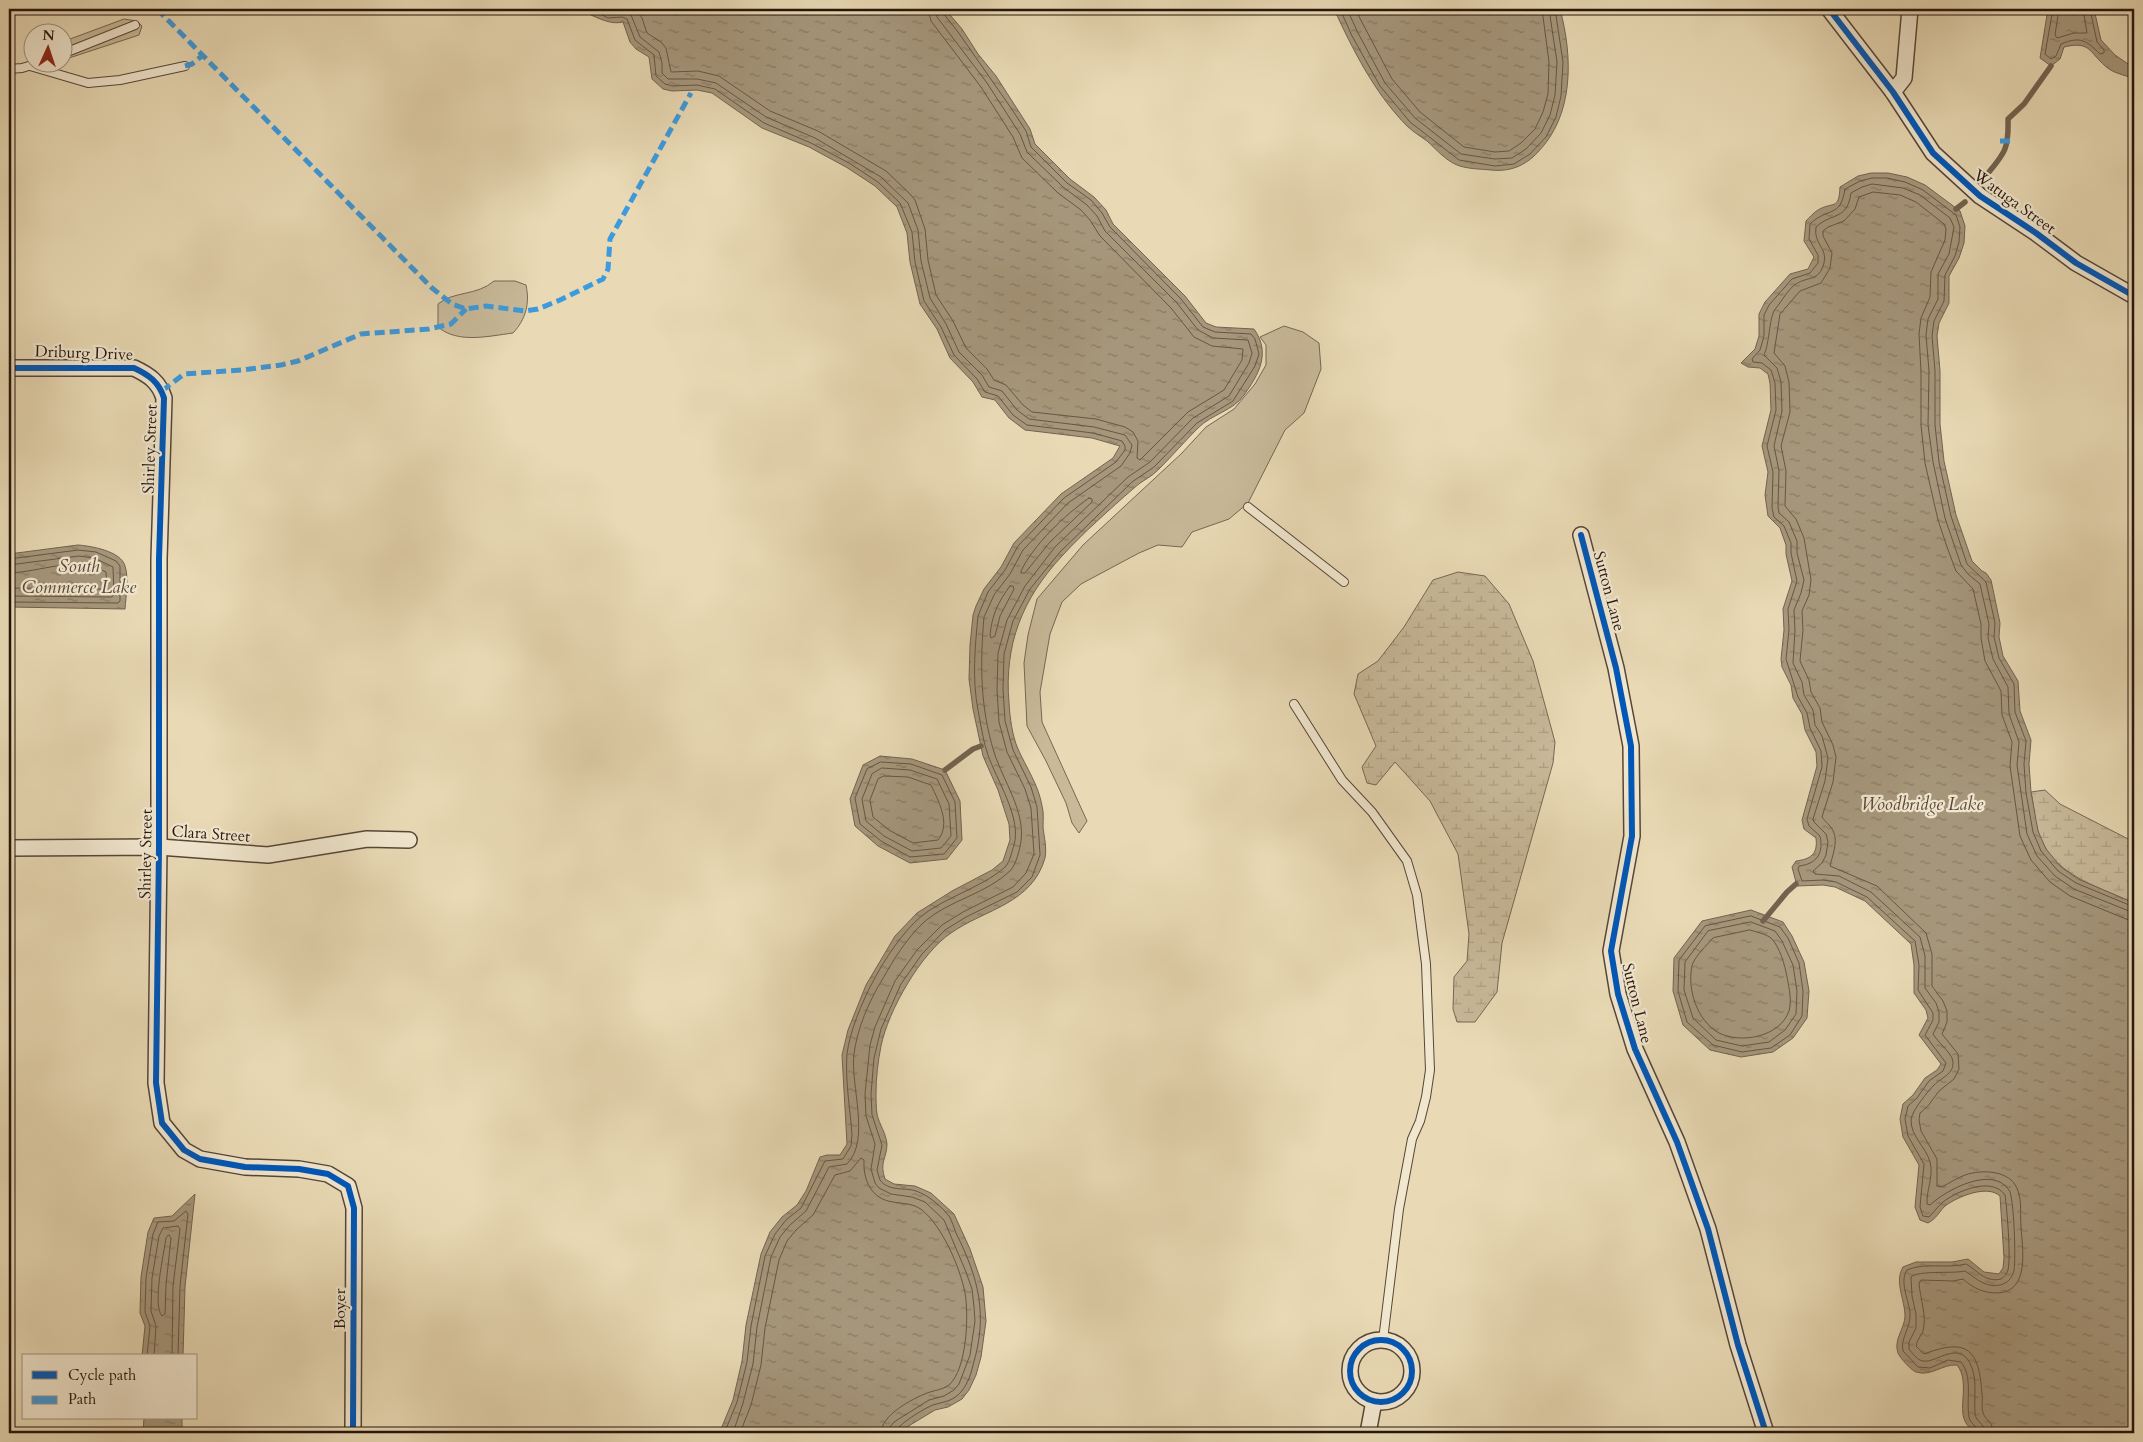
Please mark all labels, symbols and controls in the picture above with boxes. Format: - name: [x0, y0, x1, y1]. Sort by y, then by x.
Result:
- north arrow: [22, 22, 72, 72]
- text: N: [42, 26, 55, 45]
- street label: Watuga Street: [1968, 164, 2060, 239]
- street label: Driburg Drive: [34, 340, 134, 366]
- street label: Shirley Street: [137, 404, 163, 494]
- street label: Sutton Lane: [1588, 549, 1630, 634]
- water label: South Commerce Lake: [22, 554, 137, 600]
- water label: Woodbridge Lake: [1861, 792, 1984, 817]
- street label: Shirley Street: [134, 809, 158, 899]
- street label: Clara Street: [171, 820, 251, 848]
- street label: Sutton Lane: [1616, 961, 1658, 1046]
- street label: Boyer: [329, 1288, 351, 1330]
- legend: [22, 1354, 198, 1420]
- text: Cycle path: [68, 1365, 137, 1385]
- text: Path: [68, 1389, 97, 1409]

